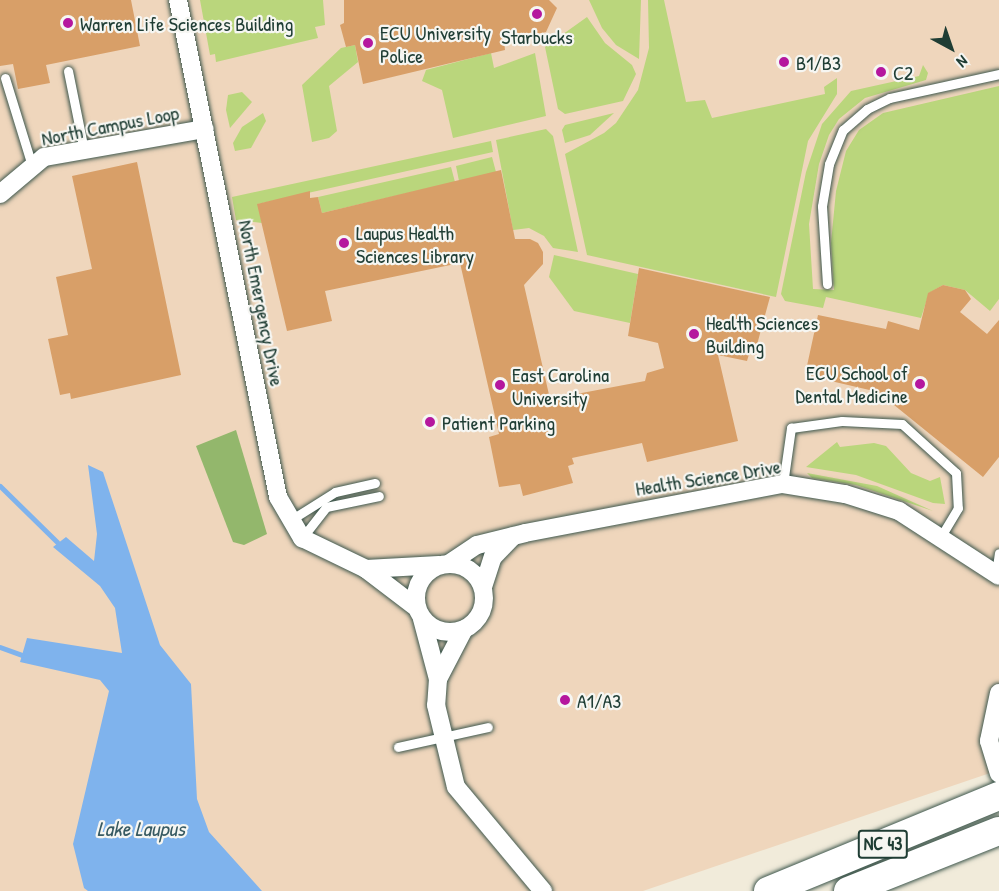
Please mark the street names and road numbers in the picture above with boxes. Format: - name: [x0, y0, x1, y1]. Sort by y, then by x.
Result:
- street label: North Campus Loop: [39, 100, 181, 150]
- street label: North Emergency Drive: [234, 218, 290, 388]
- street label: Health Science Drive: [634, 454, 782, 500]
- road number: NC 43: [858, 829, 908, 859]

